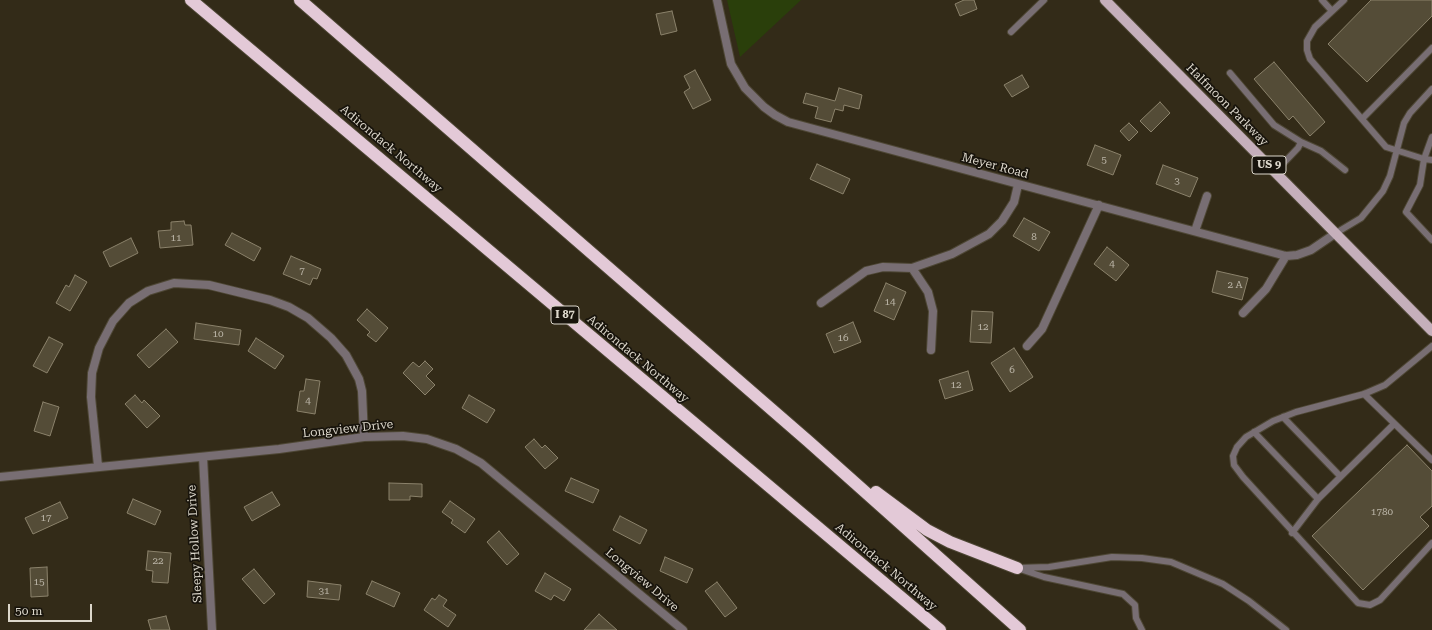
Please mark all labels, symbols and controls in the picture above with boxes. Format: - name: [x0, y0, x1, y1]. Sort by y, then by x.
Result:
- street label: Halfmoon Parkway: [1183, 61, 1271, 149]
- street label: Adirondack Northway: [337, 102, 445, 196]
- street label: Meyer Road: [960, 150, 1030, 182]
- house number: 5: [1101, 154, 1107, 166]
- road number: US 9: [1252, 156, 1286, 174]
- house number: 3: [1174, 175, 1180, 187]
- house number: 8: [1031, 231, 1037, 243]
- house number: 11: [170, 232, 182, 244]
- house number: 4: [1109, 258, 1115, 270]
- house number: 7: [299, 265, 305, 277]
- house number: 2 A: [1227, 279, 1243, 291]
- house number: 14: [884, 296, 896, 308]
- road number: I 87: [551, 306, 579, 324]
- street label: Adirondack Northway: [584, 312, 692, 406]
- house number: 12: [977, 321, 989, 333]
- house number: 10: [212, 328, 224, 340]
- house number: 16: [837, 332, 849, 344]
- house number: 6: [1009, 364, 1015, 376]
- house number: 12: [950, 379, 962, 391]
- house number: 4: [305, 395, 311, 407]
- street label: Longview Drive: [302, 417, 394, 441]
- street label: Sleepy Hollow Drive: [185, 485, 205, 603]
- house number: 1780: [1371, 506, 1393, 518]
- house number: 17: [40, 512, 52, 524]
- street label: Adirondack Northway: [832, 520, 940, 614]
- street label: Longview Drive: [602, 545, 682, 615]
- house number: 22: [152, 555, 164, 567]
- house number: 15: [33, 576, 45, 588]
- house number: 31: [318, 585, 330, 597]
- scale bar: [10, 596, 94, 622]
- text: 50 m: [15, 604, 42, 618]

